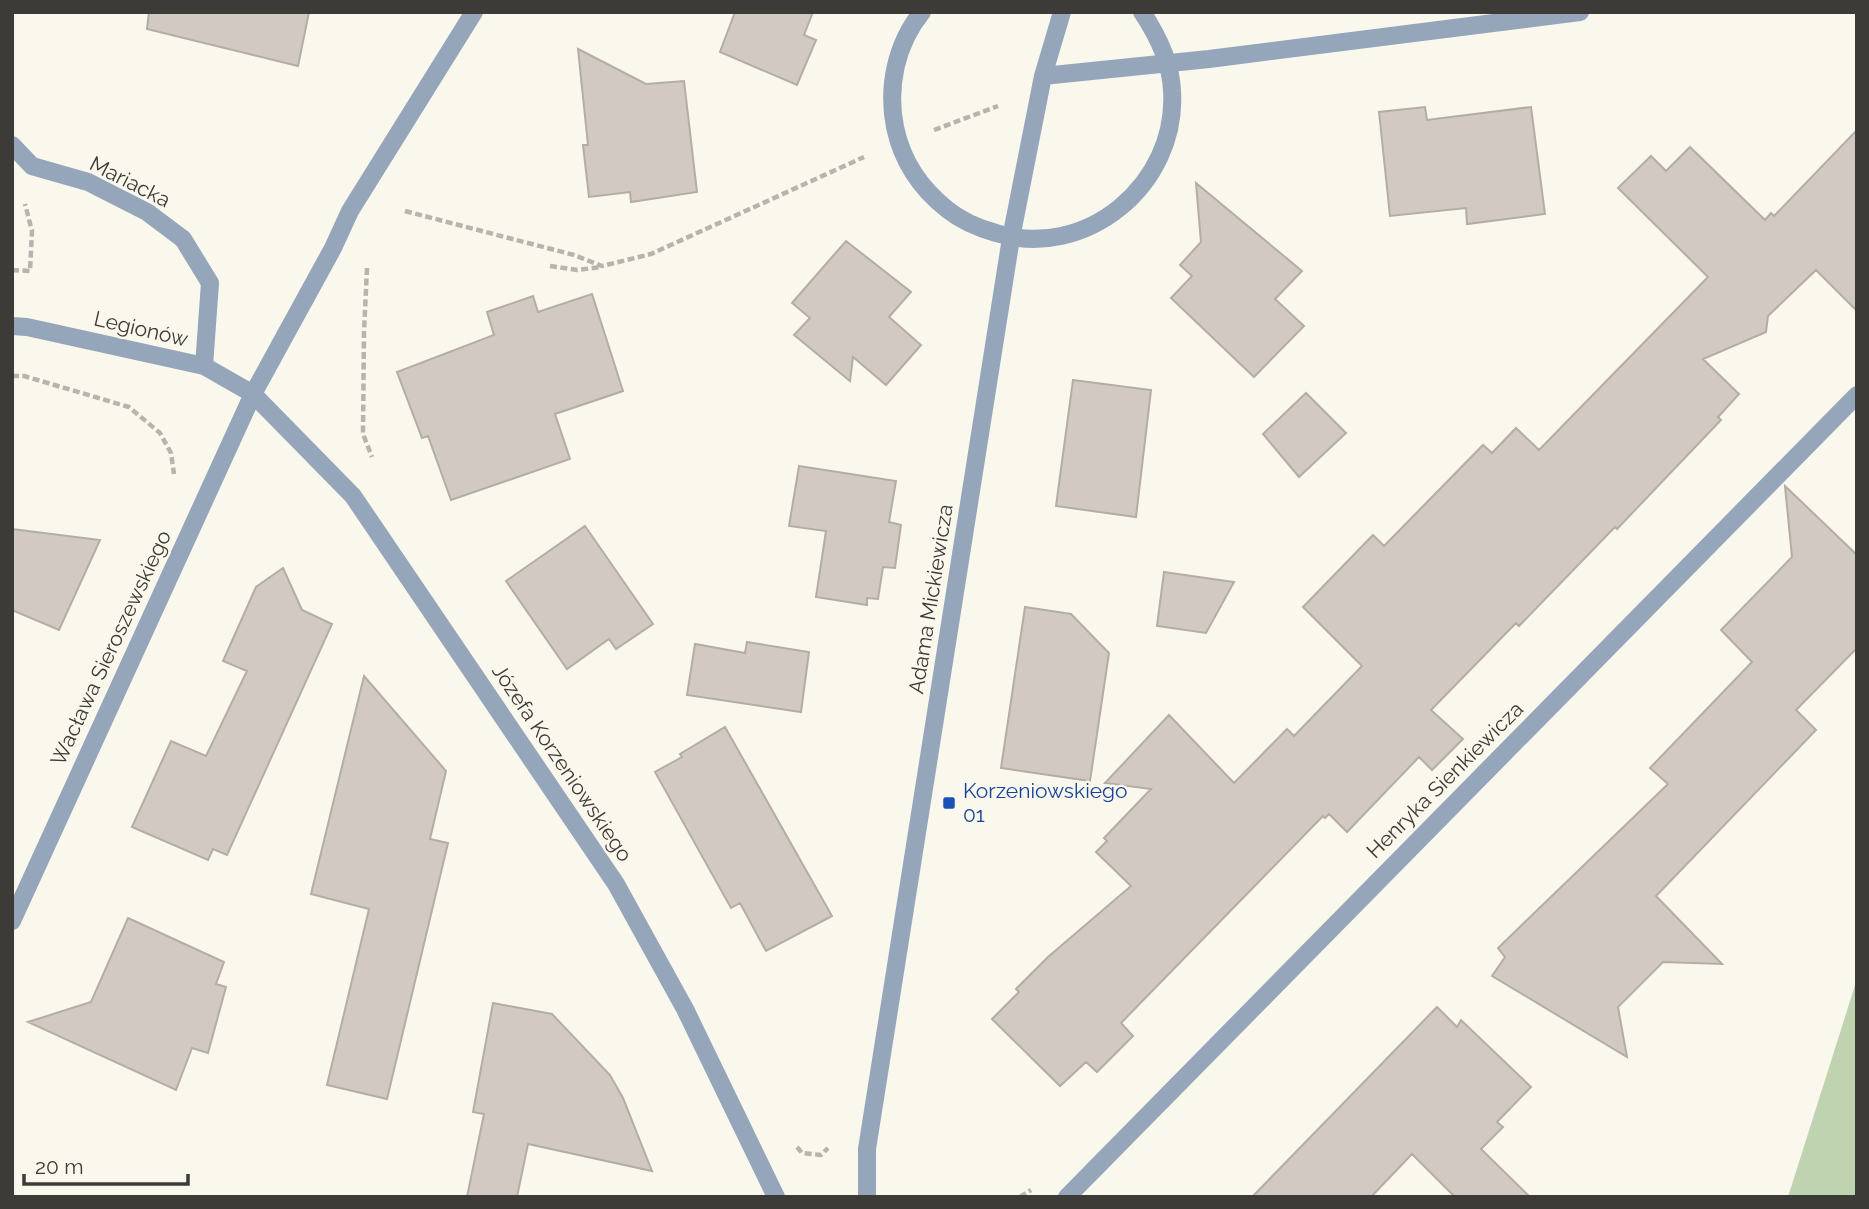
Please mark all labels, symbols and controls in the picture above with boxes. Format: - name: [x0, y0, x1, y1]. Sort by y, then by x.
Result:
- street label: Mariacka: [86, 151, 175, 212]
- street label: Legionów: [92, 306, 191, 351]
- street label: Adama Mickiewicza: [903, 502, 958, 696]
- street label: Wacława Sieroszewskiego: [45, 526, 176, 769]
- street label: Józefa Korzeniowskiego: [487, 659, 638, 866]
- street label: Henryka Sienkiewicza: [1361, 696, 1528, 863]
- place label: Korzeniowskiego 01: [963, 778, 1128, 827]
- marker: Korzeniowskiego 01: [941, 795, 957, 811]
- scale bar: [24, 1142, 189, 1186]
- text: 20 m: [35, 1154, 83, 1179]

